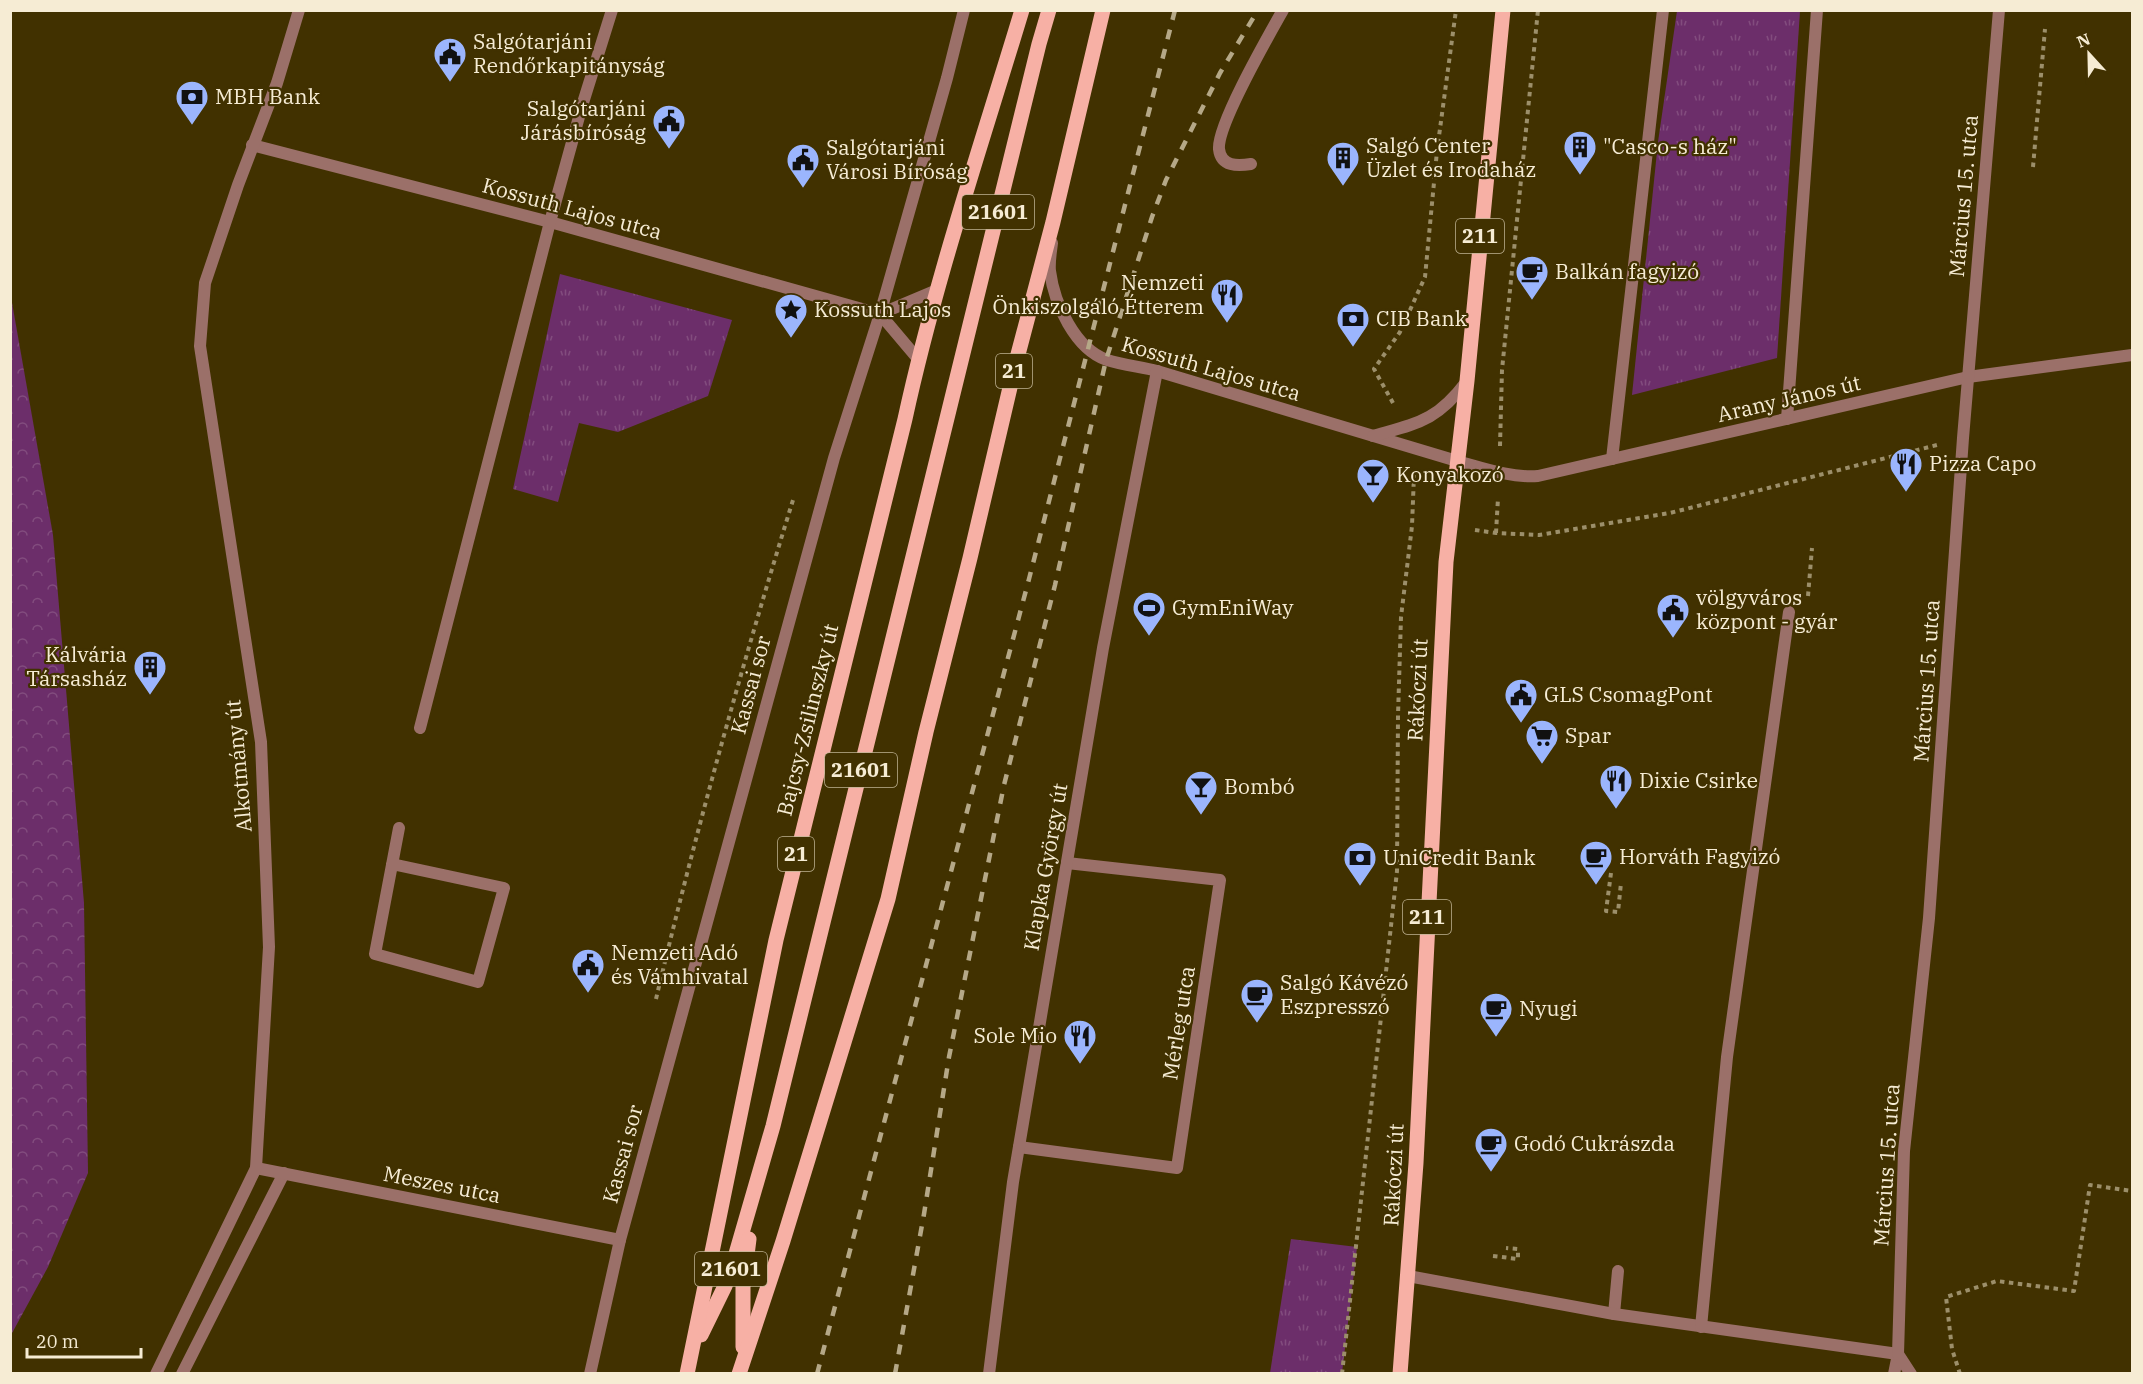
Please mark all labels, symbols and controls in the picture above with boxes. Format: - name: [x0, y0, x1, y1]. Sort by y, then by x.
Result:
- north arrow: [2059, 24, 2119, 84]
- place label: Salgótarjáni Rendőrkapitányság: [473, 27, 665, 79]
- text: N: [2074, 28, 2093, 52]
- public building icon: Salgótarjáni Rendőrkapitányság: [432, 36, 468, 83]
- bank icon: MBH Bank: [174, 79, 210, 126]
- place label: MBH Bank: [215, 82, 321, 110]
- place label: Salgótarjáni Járásbíróság: [521, 94, 647, 146]
- public building icon: Salgótarjáni Járásbíróság: [651, 103, 687, 150]
- street label: Március 15. utca: [1942, 113, 1984, 278]
- building icon: "Casco-s ház": [1562, 129, 1598, 176]
- place label: Salgó Center Üzlet és Irodaház: [1366, 131, 1536, 183]
- place label: "Casco-s ház": [1603, 132, 1737, 160]
- place label: Salgótarjáni Városi Bíróság: [826, 133, 968, 185]
- building icon: Salgó Center Üzlet és Irodaház: [1325, 140, 1361, 187]
- public building icon: Salgótarjáni Városi Bíróság: [785, 142, 821, 189]
- street label: Kossuth Lajos utca: [479, 171, 665, 245]
- road number: 21601: [962, 195, 1034, 229]
- road number: 211: [1456, 219, 1504, 253]
- cafe icon: Balkán fagyizó: [1514, 254, 1550, 301]
- place label: Balkán fagyizó: [1555, 257, 1699, 285]
- place label: Nemzeti Önkiszolgáló Étterem: [992, 268, 1204, 320]
- restaurant icon: Nemzeti Önkiszolgáló Étterem: [1209, 277, 1245, 324]
- place icon: Kossuth Lajos: [773, 292, 809, 339]
- place label: Kossuth Lajos: [814, 295, 951, 323]
- bank icon: CIB Bank: [1335, 301, 1371, 348]
- place label: CIB Bank: [1376, 304, 1468, 332]
- street label: Kossuth Lajos utca: [1119, 329, 1304, 407]
- road number: 21: [996, 354, 1032, 388]
- street label: Arany János út: [1714, 368, 1863, 428]
- restaurant icon: Pizza Capo: [1888, 446, 1924, 493]
- place label: Pizza Capo: [1929, 449, 2036, 477]
- bar icon: Konyakozó: [1355, 457, 1391, 504]
- place label: Konyakozó: [1396, 460, 1504, 488]
- place label: völgyváros központ - gyár: [1696, 583, 1838, 635]
- sports icon: GymEniWay: [1131, 590, 1167, 637]
- public building icon: völgyváros központ - gyár: [1655, 592, 1691, 639]
- place label: GymEniWay: [1172, 593, 1294, 621]
- street label: Március 15. utca: [1906, 599, 1946, 763]
- street label: Bajcsy-Zsilinszky út: [770, 621, 844, 819]
- street label: Kassai sor: [723, 632, 777, 737]
- street label: Rákóczi út: [1400, 638, 1434, 742]
- place label: Kálvária Társasház: [26, 640, 127, 692]
- building icon: Kálvária Társasház: [132, 649, 168, 696]
- public building icon: GLS CsomagPont: [1503, 677, 1539, 724]
- place label: GLS CsomagPont: [1544, 680, 1713, 708]
- street label: Alkotmány út: [218, 699, 258, 833]
- supermarket icon: Spar: [1524, 718, 1560, 765]
- place label: Spar: [1565, 721, 1612, 749]
- road number: 21601: [825, 753, 897, 787]
- restaurant icon: Dixie Csirke: [1598, 763, 1634, 810]
- place label: Dixie Csirke: [1639, 766, 1758, 794]
- bar icon: Bombó: [1183, 769, 1219, 816]
- place label: Bombó: [1224, 772, 1295, 800]
- street label: Klapka György út: [1017, 781, 1074, 953]
- road number: 21: [778, 837, 814, 871]
- cafe icon: Horváth Fagyizó: [1578, 839, 1614, 886]
- bank icon: UniCredit Bank: [1342, 840, 1378, 887]
- place label: Horváth Fagyizó: [1619, 842, 1780, 870]
- place label: UniCredit Bank: [1383, 843, 1536, 871]
- road number: 211: [1403, 900, 1451, 934]
- place label: Nemzeti Adó és Vámhivatal: [611, 938, 749, 990]
- public building icon: Nemzeti Adó és Vámhivatal: [570, 947, 606, 994]
- street label: Mérleg utca: [1155, 964, 1201, 1082]
- place label: Salgó Kávézó Eszpresszó: [1280, 968, 1408, 1020]
- cafe icon: Salgó Kávézó Eszpresszó: [1239, 977, 1275, 1024]
- cafe icon: Nyugi: [1478, 991, 1514, 1038]
- place label: Nyugi: [1519, 994, 1578, 1022]
- restaurant icon: Sole Mio: [1062, 1018, 1098, 1065]
- place label: Sole Mio: [974, 1021, 1057, 1049]
- street label: Március 15. utca: [1866, 1083, 1906, 1247]
- street label: Kassai sor: [595, 1101, 649, 1206]
- street label: Rákóczi út: [1376, 1123, 1410, 1227]
- cafe icon: Godó Cukrászda: [1473, 1126, 1509, 1173]
- place label: Godó Cukrászda: [1514, 1129, 1675, 1157]
- street label: Meszes utca: [381, 1159, 503, 1209]
- road number: 21601: [695, 1252, 767, 1286]
- scale bar: [27, 1321, 141, 1359]
- text: 20 m: [36, 1330, 79, 1353]

